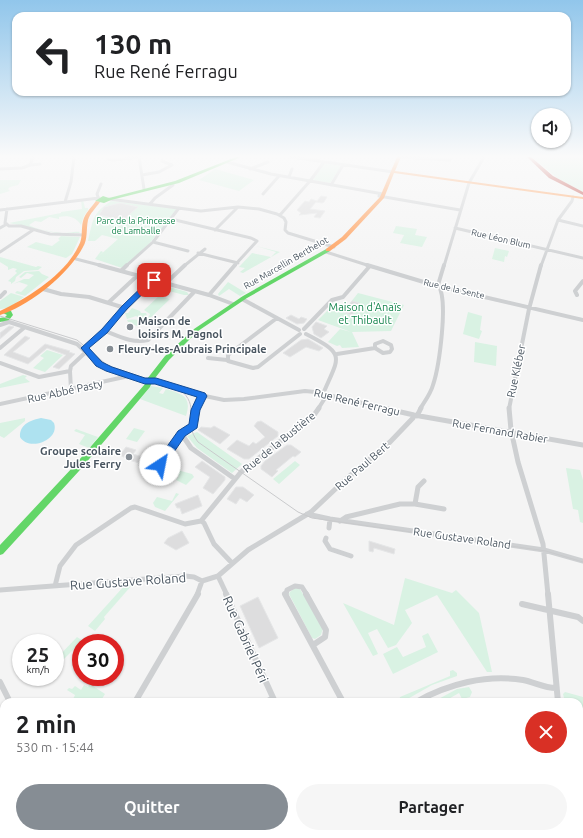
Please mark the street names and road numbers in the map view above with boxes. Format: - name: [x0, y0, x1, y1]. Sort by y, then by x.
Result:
- street label: Rue Léon Blum: [470, 227, 532, 251]
- street label: Rue Marcellin Berthelot: [242, 235, 330, 291]
- street label: Rue de la Sente: [422, 277, 486, 301]
- street label: Rue Kléber: [505, 343, 528, 399]
- street label: Rue Abbé Pasty: [26, 377, 105, 405]
- street label: Rue René Ferragu: [313, 386, 401, 418]
- street label: Rue de la Bustière: [241, 409, 317, 475]
- street label: Rue Fernand Rabier: [451, 417, 549, 445]
- street label: Rue Paul Bert: [333, 439, 392, 493]
- street label: Rue Gustave Roland: [412, 525, 512, 551]
- street label: Rue Gustave Roland: [69, 570, 187, 592]
- street label: Rue Gabriel Péri: [221, 594, 271, 684]

